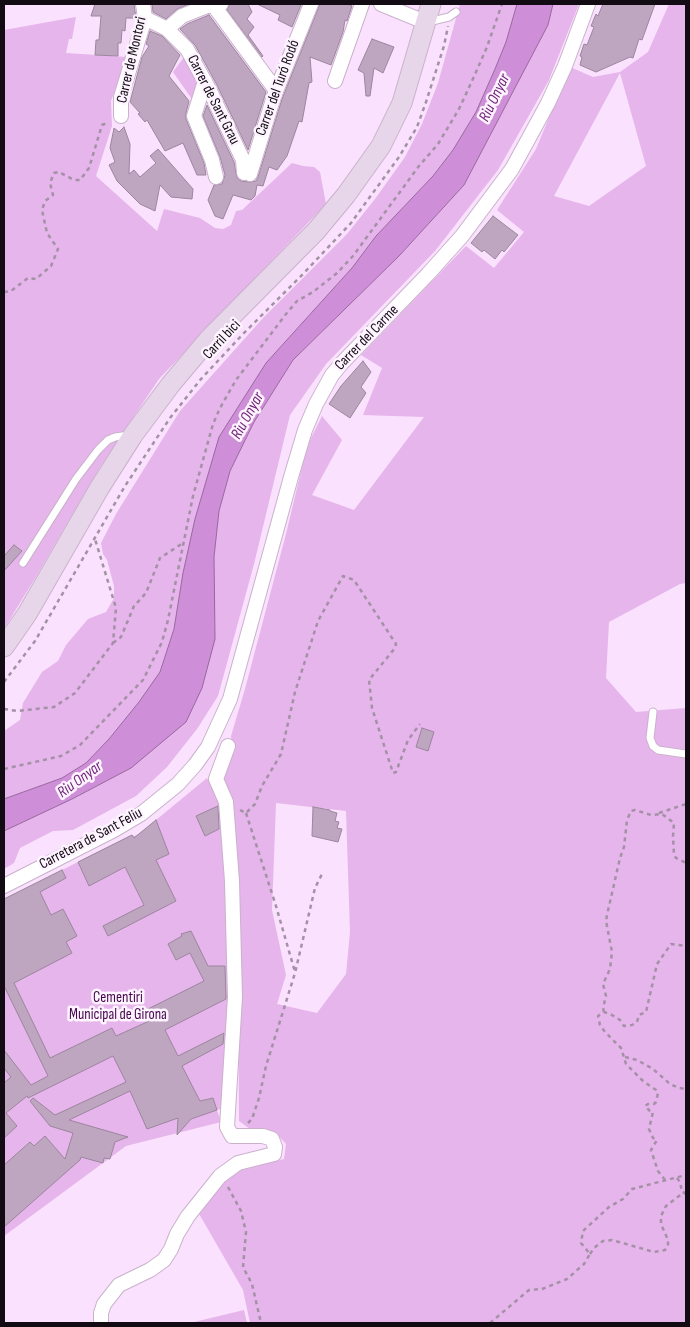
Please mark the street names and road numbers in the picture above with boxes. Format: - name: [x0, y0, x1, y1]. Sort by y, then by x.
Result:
- street label: Carrer de Montori: [113, 15, 151, 105]
- street label: Carrer del Turó Rodó: [252, 38, 304, 138]
- street label: Carrer de Sant Grau: [183, 52, 243, 148]
- street label: Carrer del Carme: [331, 301, 403, 375]
- street label: Carril bici: [199, 317, 245, 363]
- street label: Carretera de Sant Feliu: [36, 804, 146, 874]

